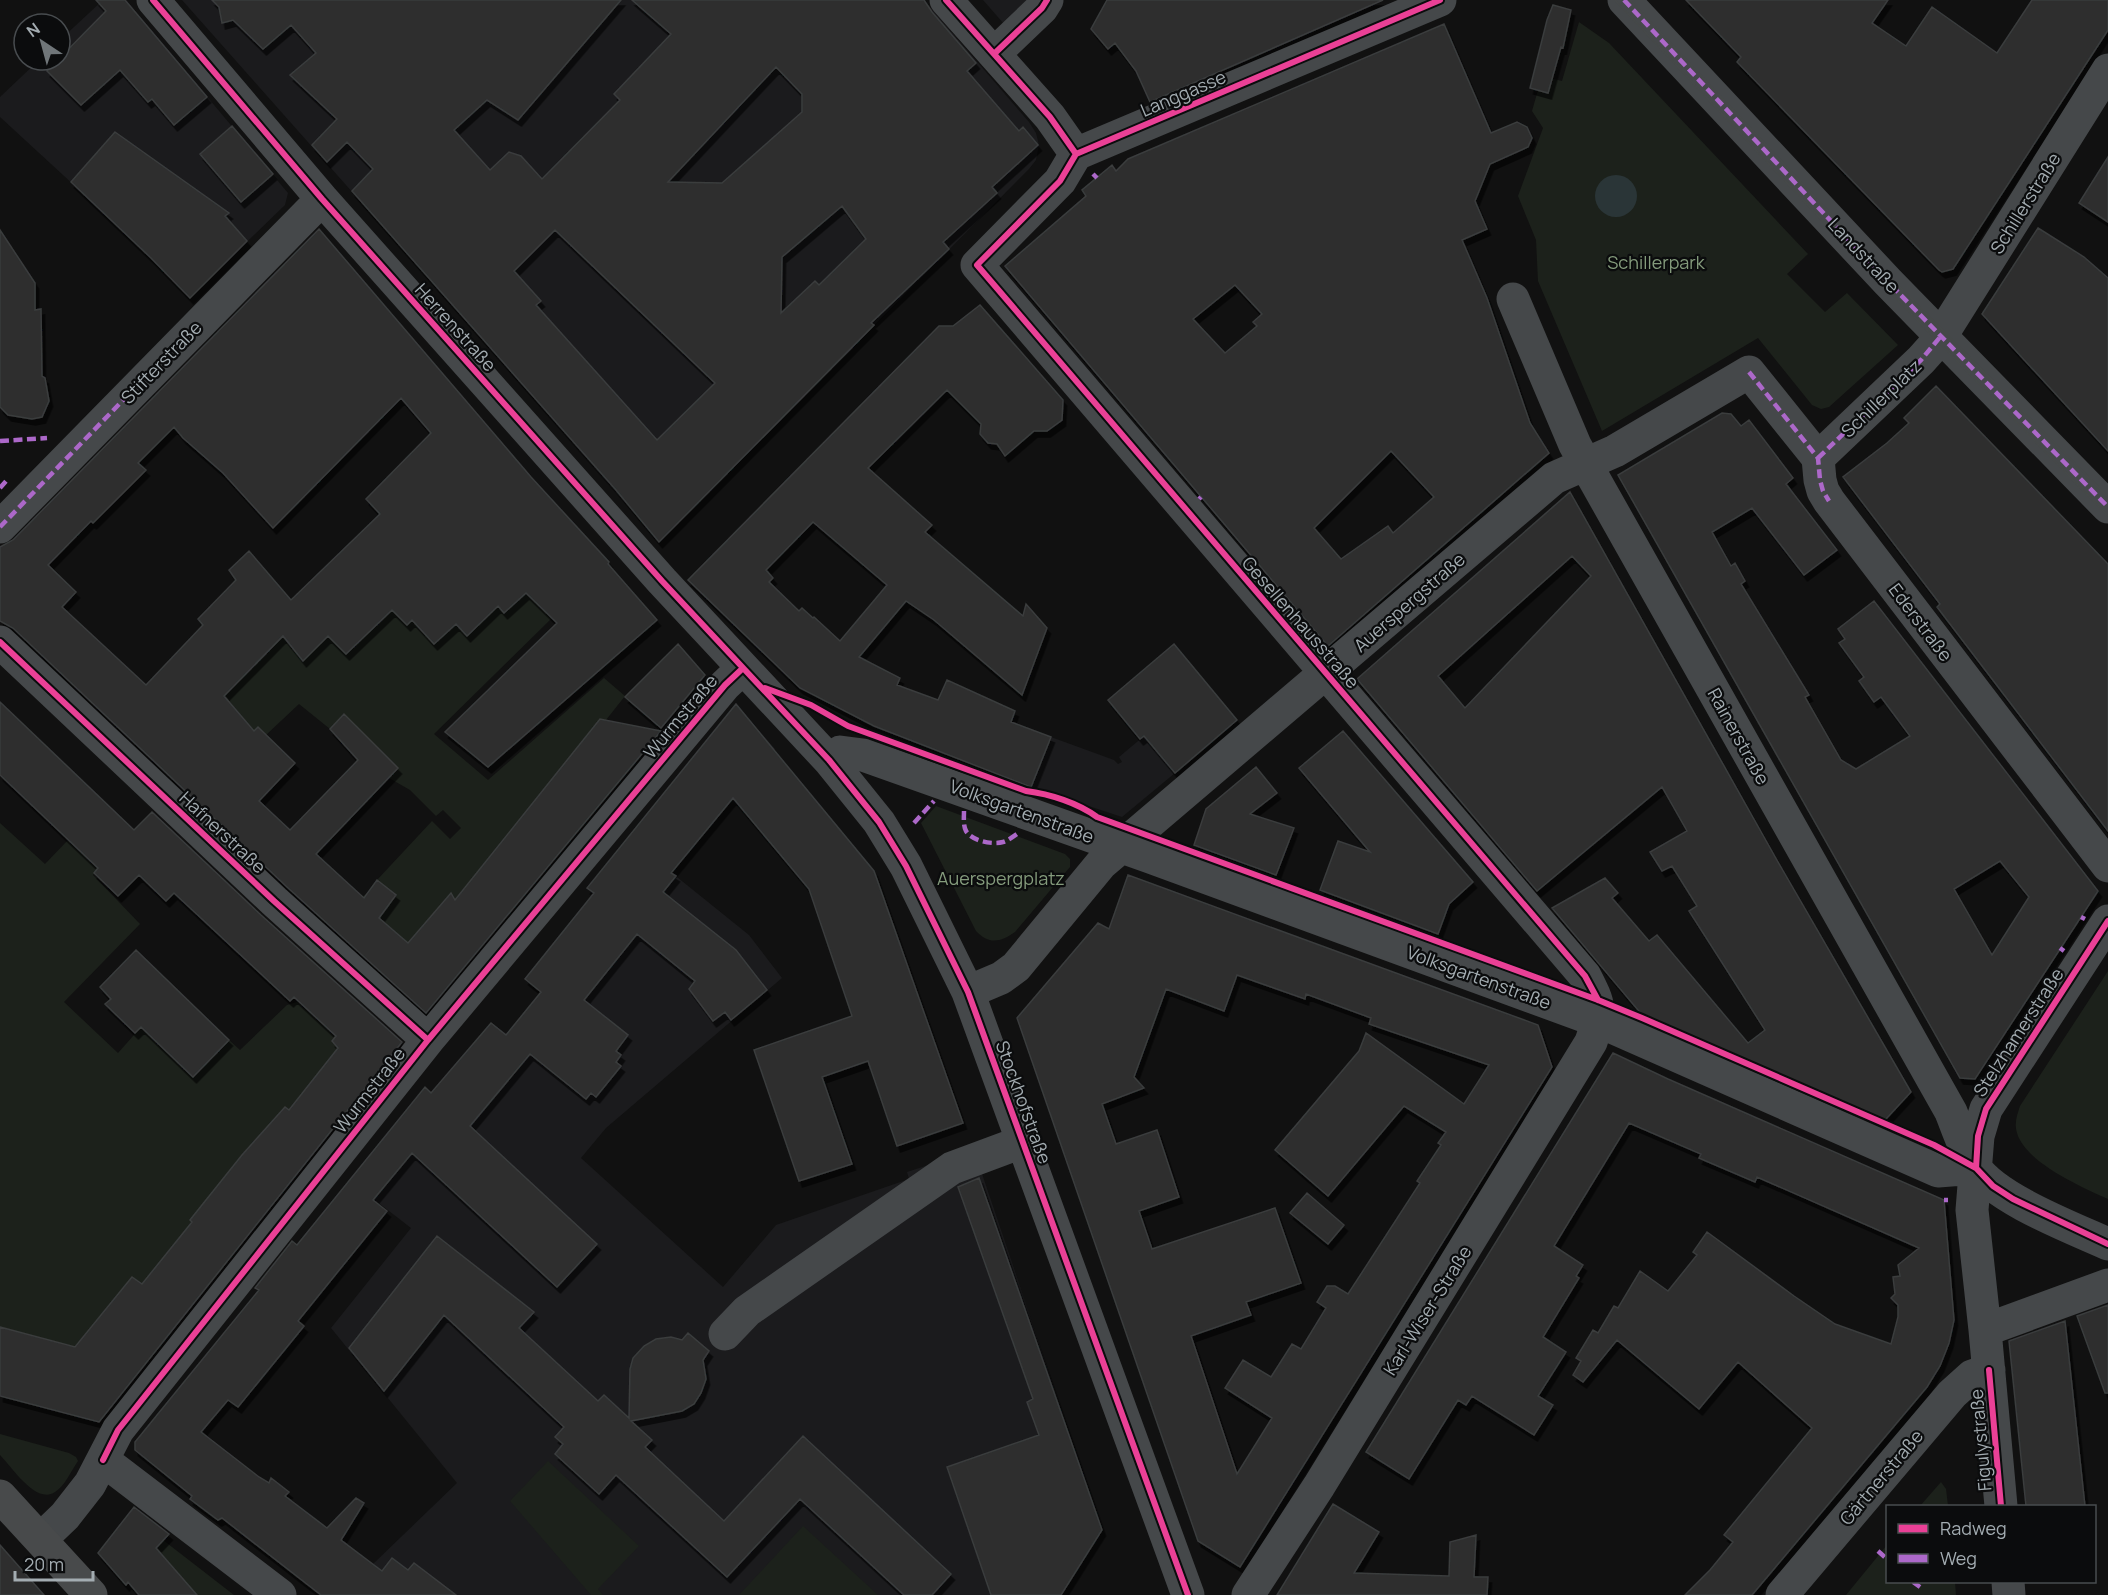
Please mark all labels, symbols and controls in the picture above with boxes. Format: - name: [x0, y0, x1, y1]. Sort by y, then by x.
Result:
- north arrow: [12, 12, 72, 72]
- text: N: [22, 18, 44, 42]
- street label: Langgasse: [1137, 64, 1229, 122]
- street label: Schillerstraße: [1984, 148, 2066, 258]
- street label: Landstraße: [1823, 212, 1905, 298]
- park label: Schillerpark: [1607, 250, 1706, 274]
- street label: Herrenstraße: [410, 278, 502, 376]
- street label: Stifterstraße: [115, 315, 207, 409]
- street label: Schillerplatz: [1836, 354, 1926, 442]
- street label: Auerspergstraße: [1348, 547, 1470, 657]
- street label: Gesellenhausstraße: [1237, 551, 1365, 693]
- street label: Ederstraße: [1884, 578, 1958, 666]
- street label: Wurmstraße: [638, 669, 722, 763]
- street label: Rainerstraße: [1703, 683, 1775, 789]
- street label: Volksgartenstraße: [947, 774, 1097, 848]
- street label: Hafnerstraße: [175, 786, 271, 878]
- park label: Auerspergplatz: [937, 866, 1065, 890]
- street label: Volksgartenstraße: [1404, 940, 1554, 1014]
- street label: Stelzhamerstraße: [1967, 963, 2069, 1101]
- street label: Stockhofstraße: [991, 1037, 1057, 1167]
- street label: Wurmstraße: [328, 1042, 410, 1138]
- street label: Karl-Wiser-Straße: [1377, 1241, 1477, 1379]
- street label: Figulystraße: [1964, 1388, 1996, 1492]
- street label: Gärtnerstraße: [1834, 1424, 1928, 1530]
- legend: [1886, 1505, 2096, 1583]
- text: Radweg: [1940, 1516, 2007, 1540]
- scale bar: [15, 1544, 93, 1582]
- text: Weg: [1940, 1546, 1977, 1570]
- text: 20 m: [24, 1552, 64, 1576]

